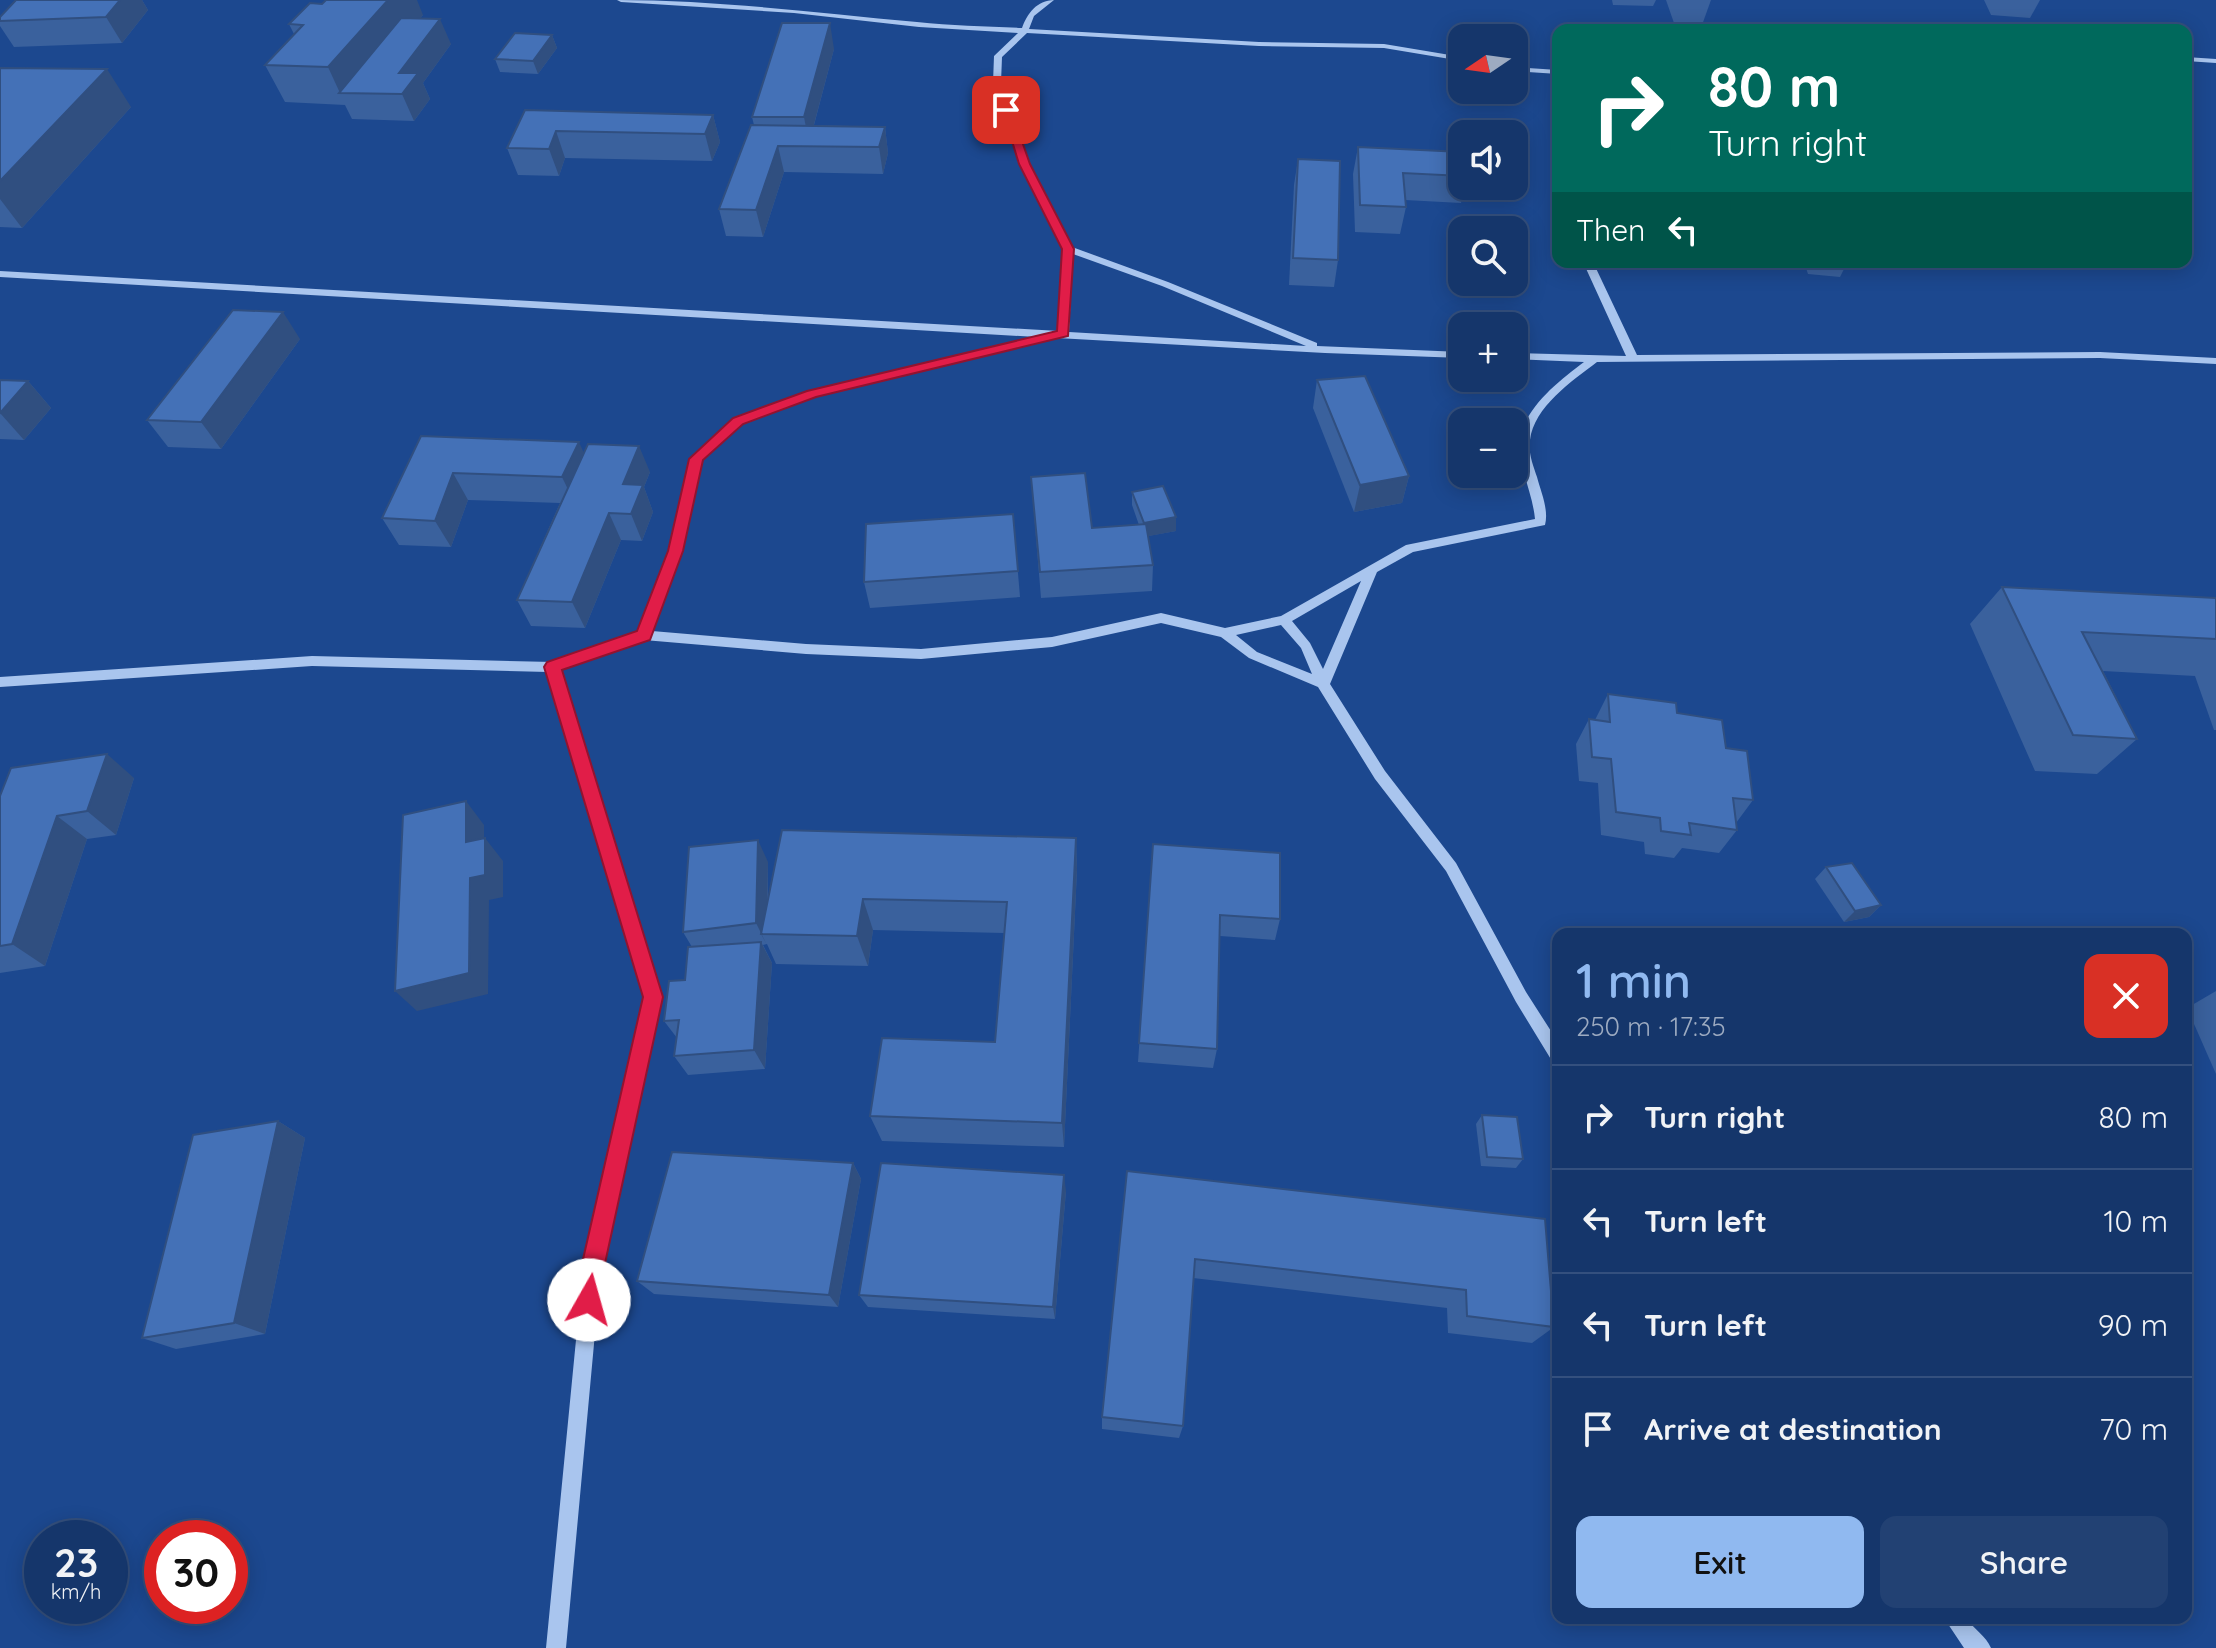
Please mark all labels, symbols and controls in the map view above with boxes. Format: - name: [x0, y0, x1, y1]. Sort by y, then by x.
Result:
- north arrow: [1448, 24, 1528, 104]
- map controls: [1448, 24, 1528, 488]
- text: 80 m: [1708, 51, 1840, 121]
- icon: right: [1576, 56, 1680, 160]
- pin: [972, 76, 1040, 144]
- icon: arrive: [984, 88, 1028, 132]
- button: sound: [1448, 120, 1528, 200]
- text: Turn right: [1708, 120, 1867, 165]
- icon: left: [1661, 208, 1705, 252]
- text: Then: [1576, 211, 1645, 249]
- button: search: [1448, 216, 1528, 296]
- button: +: [1448, 312, 1528, 392]
- button: −: [1448, 408, 1528, 488]
- text: 1 min: [1576, 950, 1691, 1010]
- button: close: [2084, 954, 2168, 1038]
- text: 250 m · 17:35: [1576, 1010, 1726, 1043]
- icon: right: [1576, 1095, 1620, 1139]
- text: Turn right: [1644, 1098, 1785, 1136]
- text: 80 m: [2098, 1098, 2168, 1136]
- icon: left: [1576, 1199, 1620, 1243]
- text: Turn left: [1644, 1202, 1767, 1240]
- text: 10 m: [2104, 1202, 2168, 1240]
- position arrow: [547, 1258, 631, 1342]
- icon: left: [1576, 1303, 1620, 1347]
- text: Turn left: [1644, 1306, 1767, 1344]
- text: 90 m: [2098, 1306, 2168, 1344]
- icon: arrive: [1576, 1407, 1620, 1451]
- text: Arrive at destination: [1644, 1410, 1942, 1448]
- text: 70 m: [2099, 1410, 2168, 1448]
- button: Exit: [1576, 1516, 1864, 1608]
- button: Share: [1880, 1516, 2168, 1608]
- speed limit sign: 30: [144, 1520, 248, 1624]
- text: 23: [54, 1537, 98, 1587]
- text: km/h: [51, 1579, 101, 1604]

